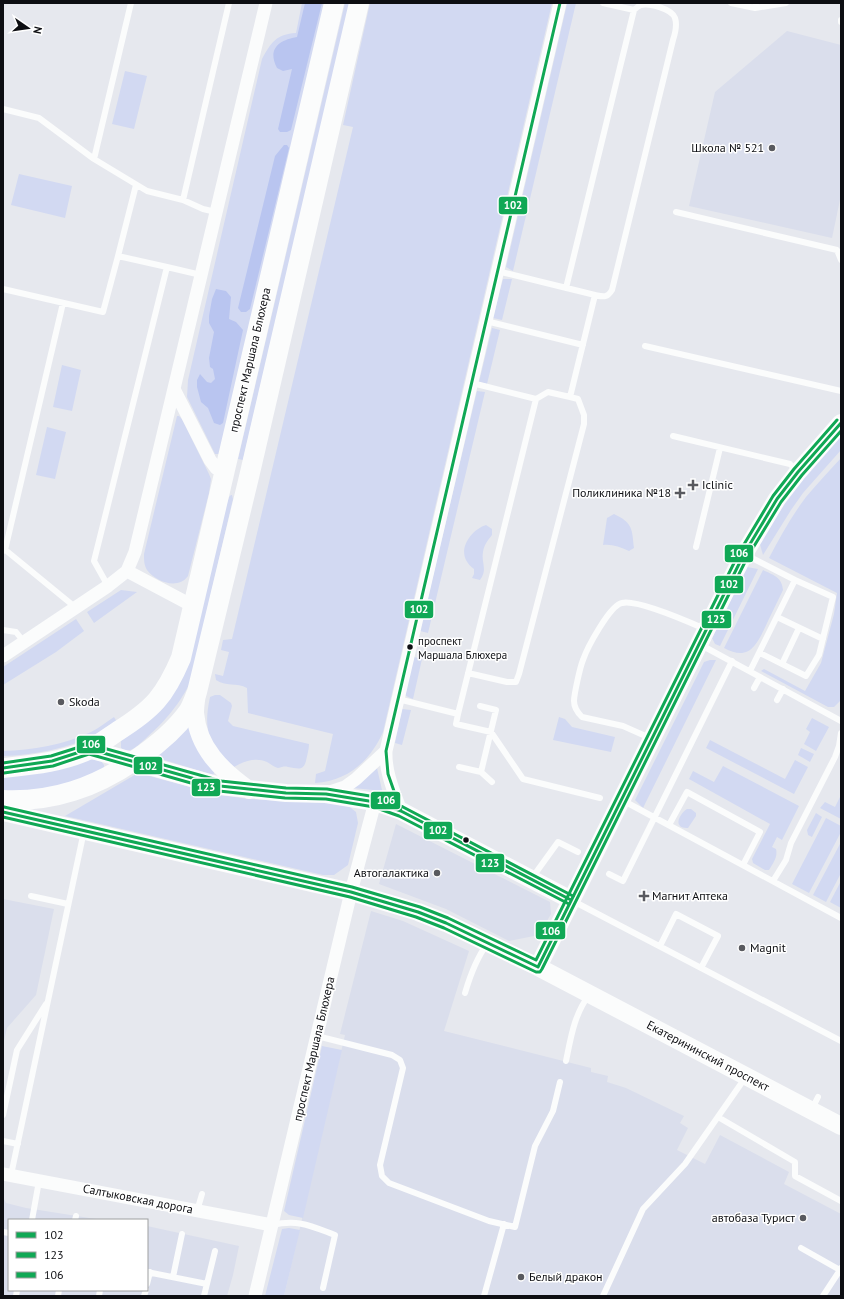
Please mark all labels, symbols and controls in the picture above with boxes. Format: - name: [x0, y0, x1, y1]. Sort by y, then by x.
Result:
- north arrow: [8, 8, 48, 48]
- text: N: [30, 25, 45, 35]
- place label: Школа № 521: [691, 140, 764, 155]
- marker: Школа № 521: [767, 143, 777, 153]
- line badge: 102: [498, 196, 528, 215]
- text: 102: [504, 198, 522, 212]
- street label: проспект Маршала Блюхера: [226, 286, 273, 434]
- place label: Iclinic: [702, 477, 733, 492]
- marker: Iclinic: [687, 479, 699, 491]
- place label: Поликлиника №18: [572, 485, 671, 500]
- marker: Поликлиника №18: [674, 487, 686, 499]
- line badge: 106: [724, 544, 754, 563]
- text: 106: [730, 546, 748, 560]
- line badge: 102: [714, 575, 744, 594]
- text: 102: [720, 577, 738, 591]
- line badge: 102: [404, 600, 434, 619]
- text: 102: [410, 602, 428, 616]
- line badge: 123: [701, 610, 732, 629]
- text: 123: [707, 612, 725, 626]
- place label: проспект Маршала Блюхера: [418, 634, 507, 662]
- marker: проспект Маршала Блюхера: [405, 642, 415, 652]
- place label: Skoda: [69, 694, 100, 709]
- marker: Skoda: [56, 697, 66, 707]
- line badge: 106: [76, 735, 106, 754]
- text: 106: [82, 737, 100, 751]
- line badge: 102: [133, 756, 163, 775]
- text: 102: [139, 759, 157, 773]
- line badge: 123: [191, 778, 221, 797]
- text: 123: [197, 780, 215, 794]
- line badge: 106: [370, 791, 401, 810]
- text: 106: [377, 793, 395, 807]
- line badge: 102: [423, 821, 453, 840]
- text: 102: [429, 823, 447, 837]
- unlabelled marker: [461, 835, 471, 845]
- line badge: 123: [475, 853, 505, 873]
- text: 123: [481, 856, 499, 870]
- place label: Автогалактика: [354, 865, 429, 880]
- marker: Автогалактика: [432, 868, 442, 878]
- place label: Магнит Аптека: [652, 888, 728, 903]
- marker: Магнит Аптека: [639, 891, 649, 901]
- line badge: 106: [535, 921, 566, 940]
- text: 106: [542, 924, 560, 938]
- place label: Magnit: [750, 940, 786, 955]
- marker: Magnit: [737, 943, 747, 953]
- street label: проспект Маршала Блюхера: [290, 975, 337, 1123]
- street label: Екатерининский проспект: [644, 1017, 772, 1094]
- street label: Салтыковская дорога: [82, 1180, 194, 1217]
- place label: автобаза Турист: [712, 1210, 795, 1225]
- marker: автобаза Турист: [798, 1213, 808, 1223]
- legend: [8, 1219, 148, 1291]
- text: 102: [44, 1227, 64, 1242]
- text: 123: [44, 1247, 64, 1262]
- text: 106: [44, 1267, 64, 1282]
- place label: Белый дракон: [529, 1269, 603, 1284]
- marker: Белый дракон: [516, 1272, 526, 1282]

